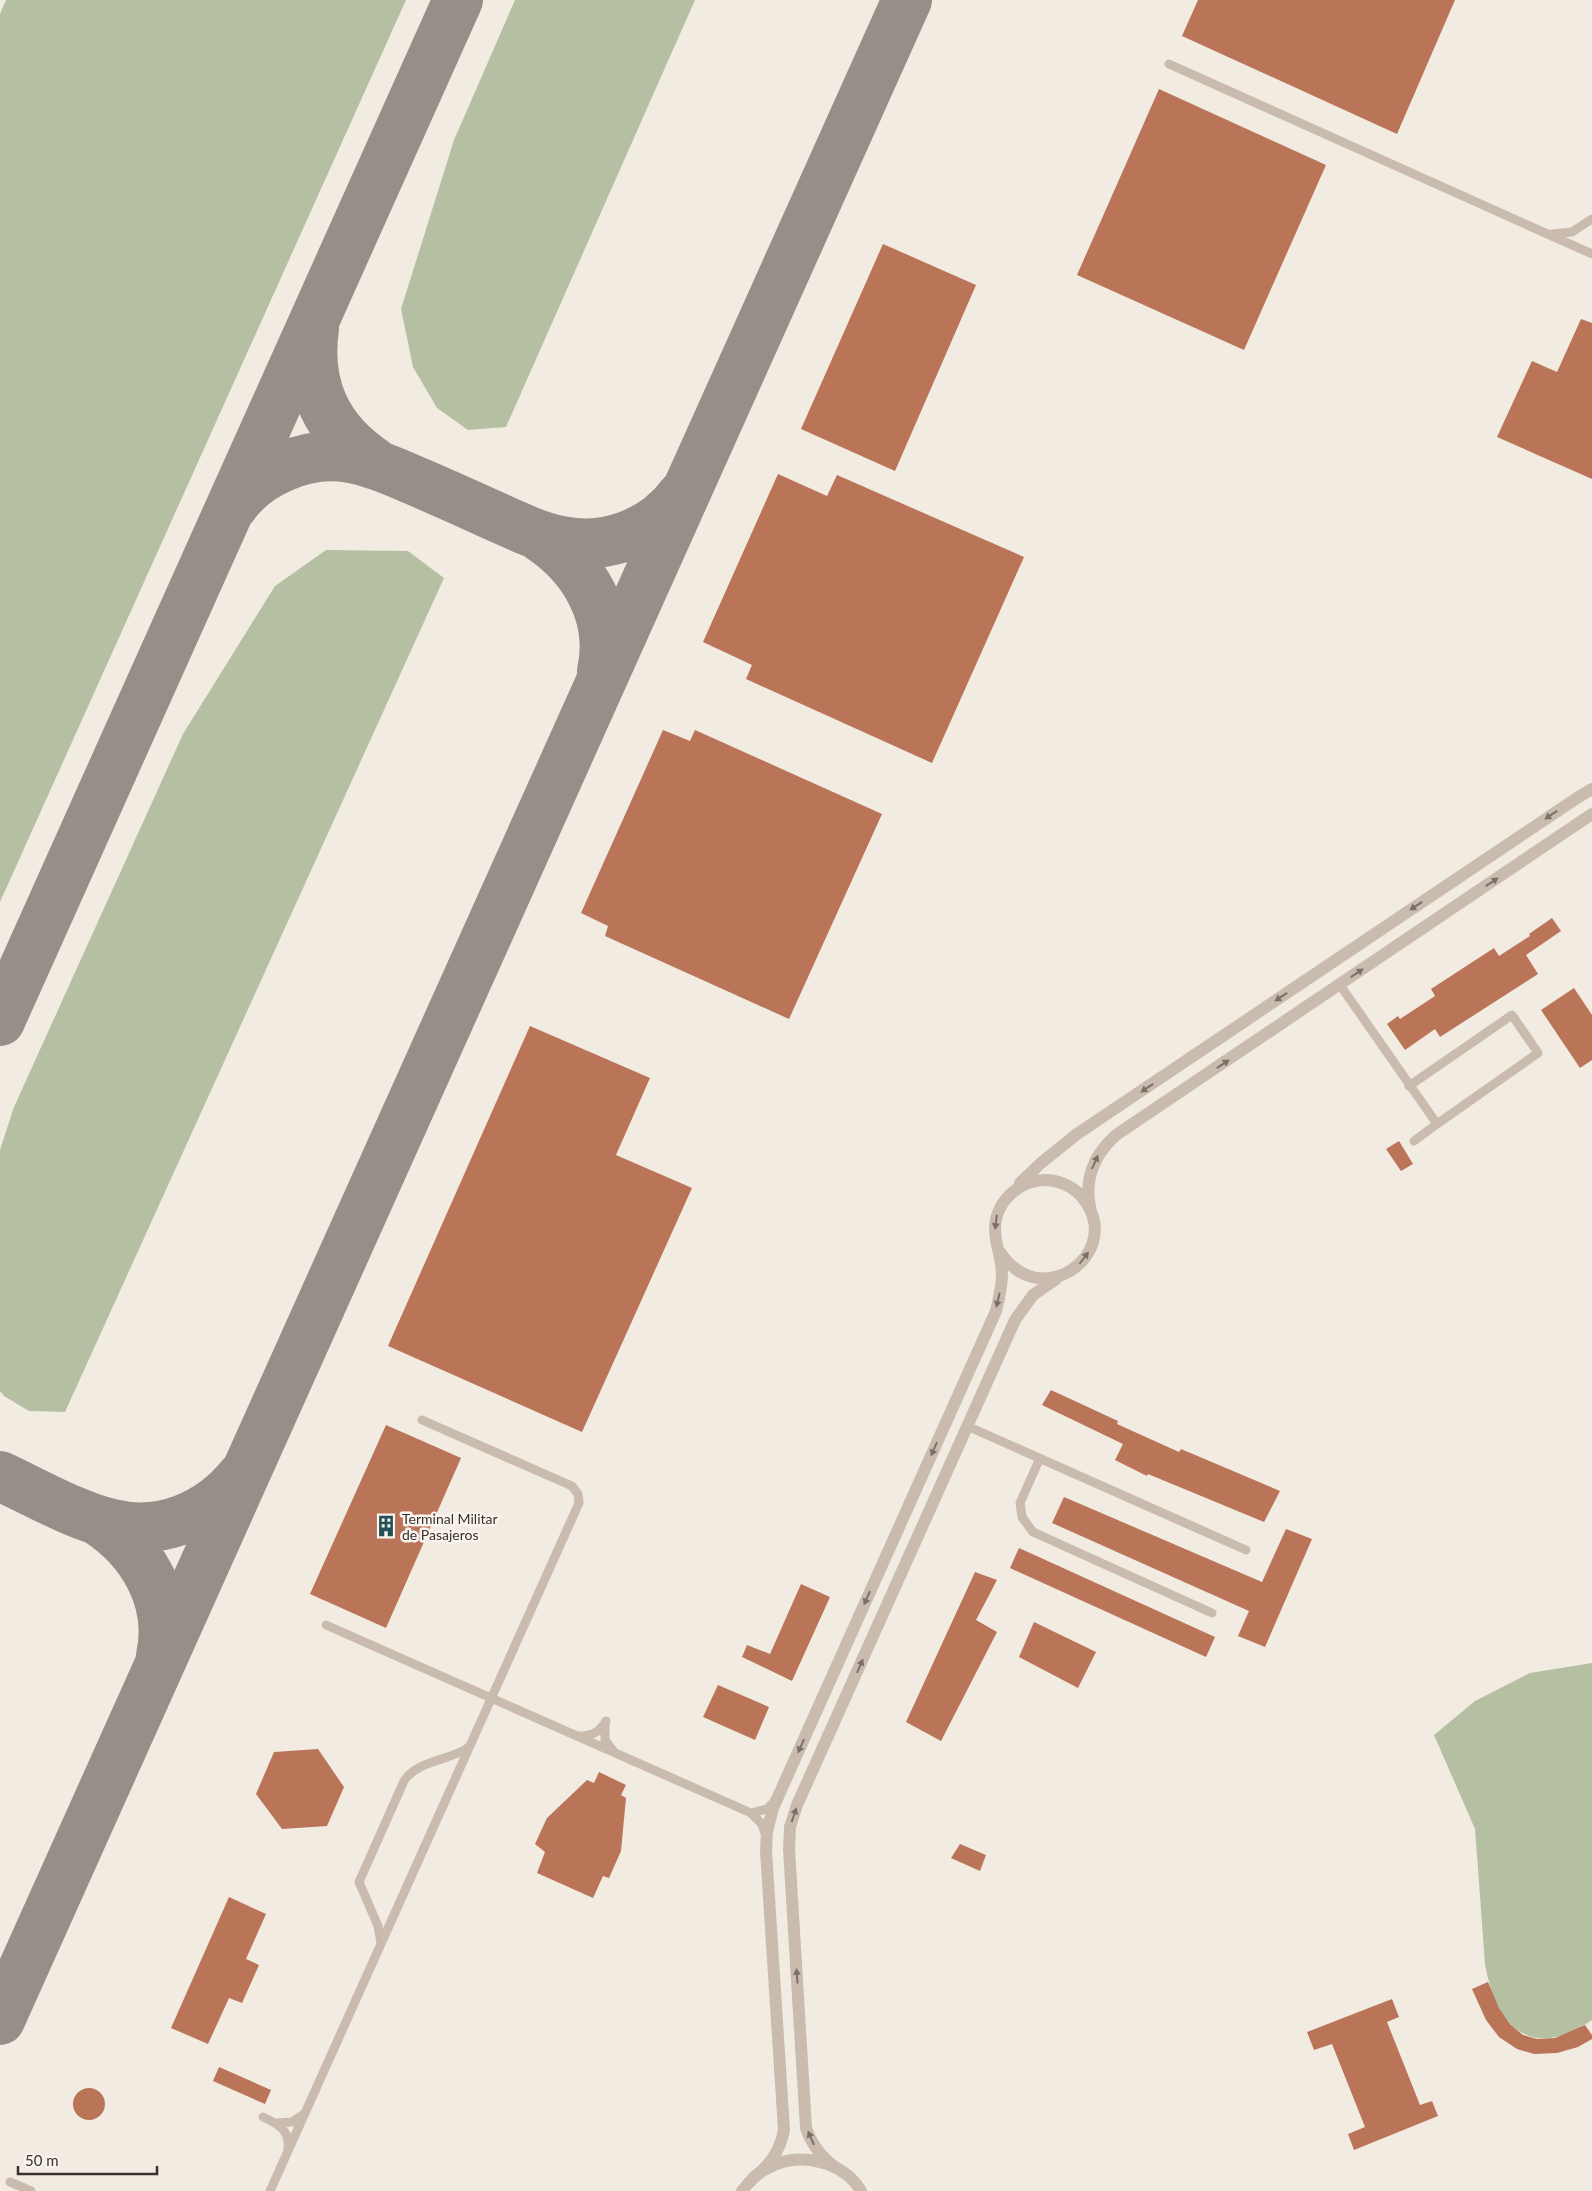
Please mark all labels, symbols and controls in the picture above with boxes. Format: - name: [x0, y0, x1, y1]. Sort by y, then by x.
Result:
- one-way arrow: [1544, 810, 1557, 820]
- one-way arrow: [1485, 877, 1499, 887]
- one-way arrow: [1409, 901, 1423, 911]
- one-way arrow: [1350, 968, 1364, 978]
- one-way arrow: [1275, 992, 1288, 1002]
- one-way arrow: [1216, 1059, 1229, 1069]
- one-way arrow: [1140, 1083, 1154, 1093]
- one-way arrow: [1092, 1155, 1100, 1169]
- one-way arrow: [992, 1215, 1000, 1231]
- one-way arrow: [1079, 1251, 1089, 1265]
- one-way arrow: [994, 1293, 1002, 1308]
- one-way arrow: [929, 1442, 937, 1456]
- place label: Terminal Militar de Pasajeros: [402, 1510, 498, 1543]
- building icon: Terminal Militar de Pasajeros: [373, 1513, 399, 1539]
- one-way arrow: [863, 1591, 871, 1605]
- one-way arrow: [856, 1659, 864, 1673]
- one-way arrow: [796, 1739, 804, 1753]
- one-way arrow: [790, 1807, 798, 1822]
- one-way arrow: [792, 1968, 800, 1984]
- one-way arrow: [806, 2131, 814, 2145]
- scale bar: [18, 2144, 156, 2176]
- text: 50 m: [25, 2151, 59, 2169]

